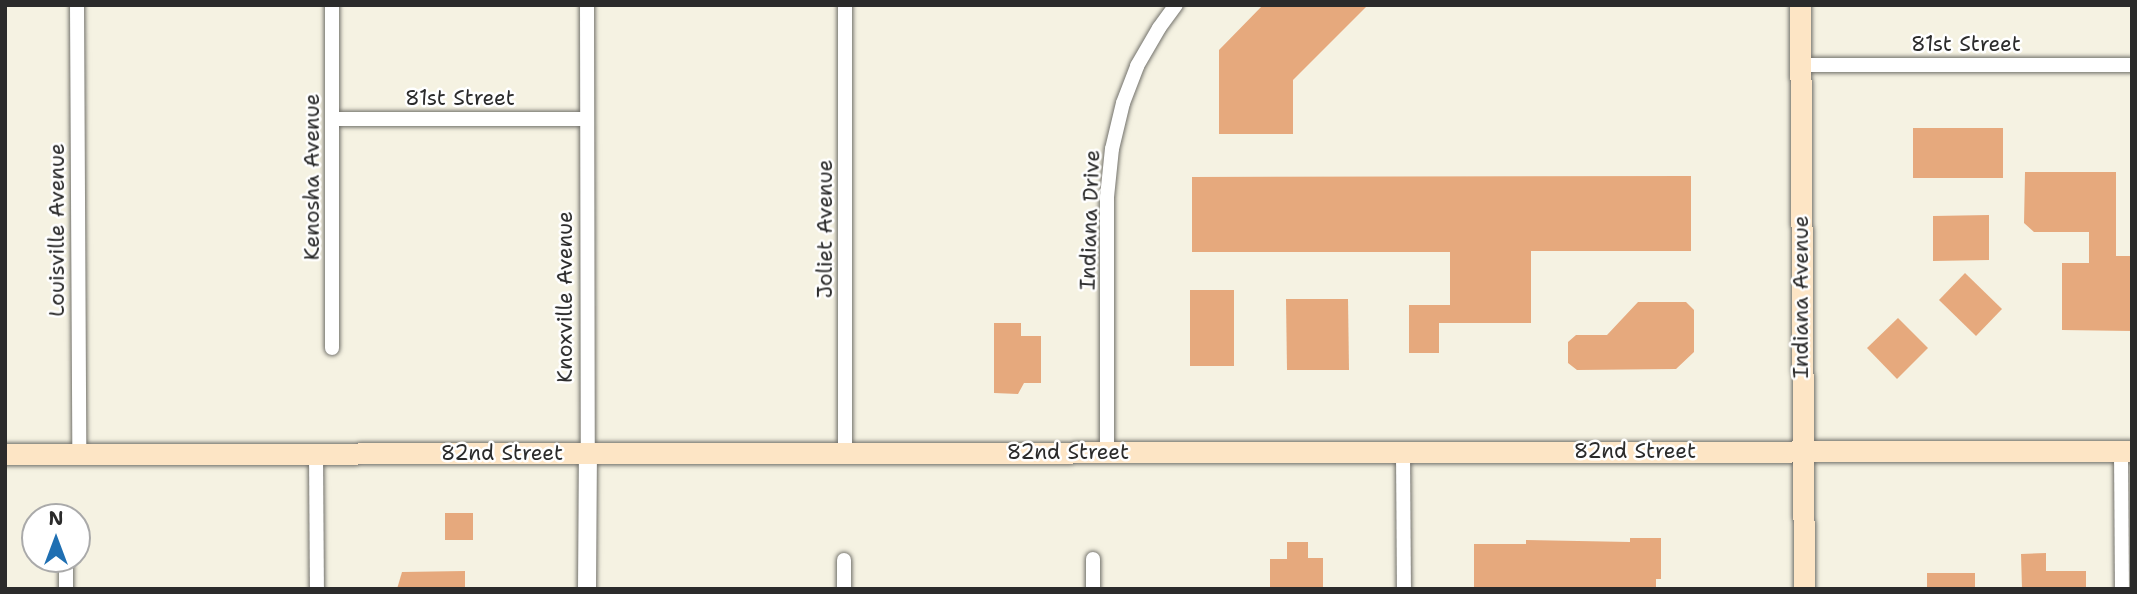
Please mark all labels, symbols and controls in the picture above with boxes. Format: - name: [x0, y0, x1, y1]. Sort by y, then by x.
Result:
- street label: 81st Street: [1911, 31, 2021, 57]
- street label: 81st Street: [405, 85, 515, 111]
- street label: Kenosha Avenue: [299, 94, 325, 260]
- street label: Louisville Avenue: [44, 143, 70, 317]
- street label: Indiana Drive: [1075, 149, 1105, 291]
- street label: Joliet Avenue: [812, 160, 838, 298]
- street label: Knoxville Avenue: [552, 211, 578, 383]
- street label: Indiana Avenue: [1788, 216, 1814, 378]
- street label: 82nd Street: [1574, 438, 1696, 464]
- street label: 82nd Street: [1007, 439, 1129, 465]
- street label: 82nd Street: [441, 440, 563, 466]
- north arrow: [21, 503, 91, 573]
- text: N: [48, 506, 64, 531]

